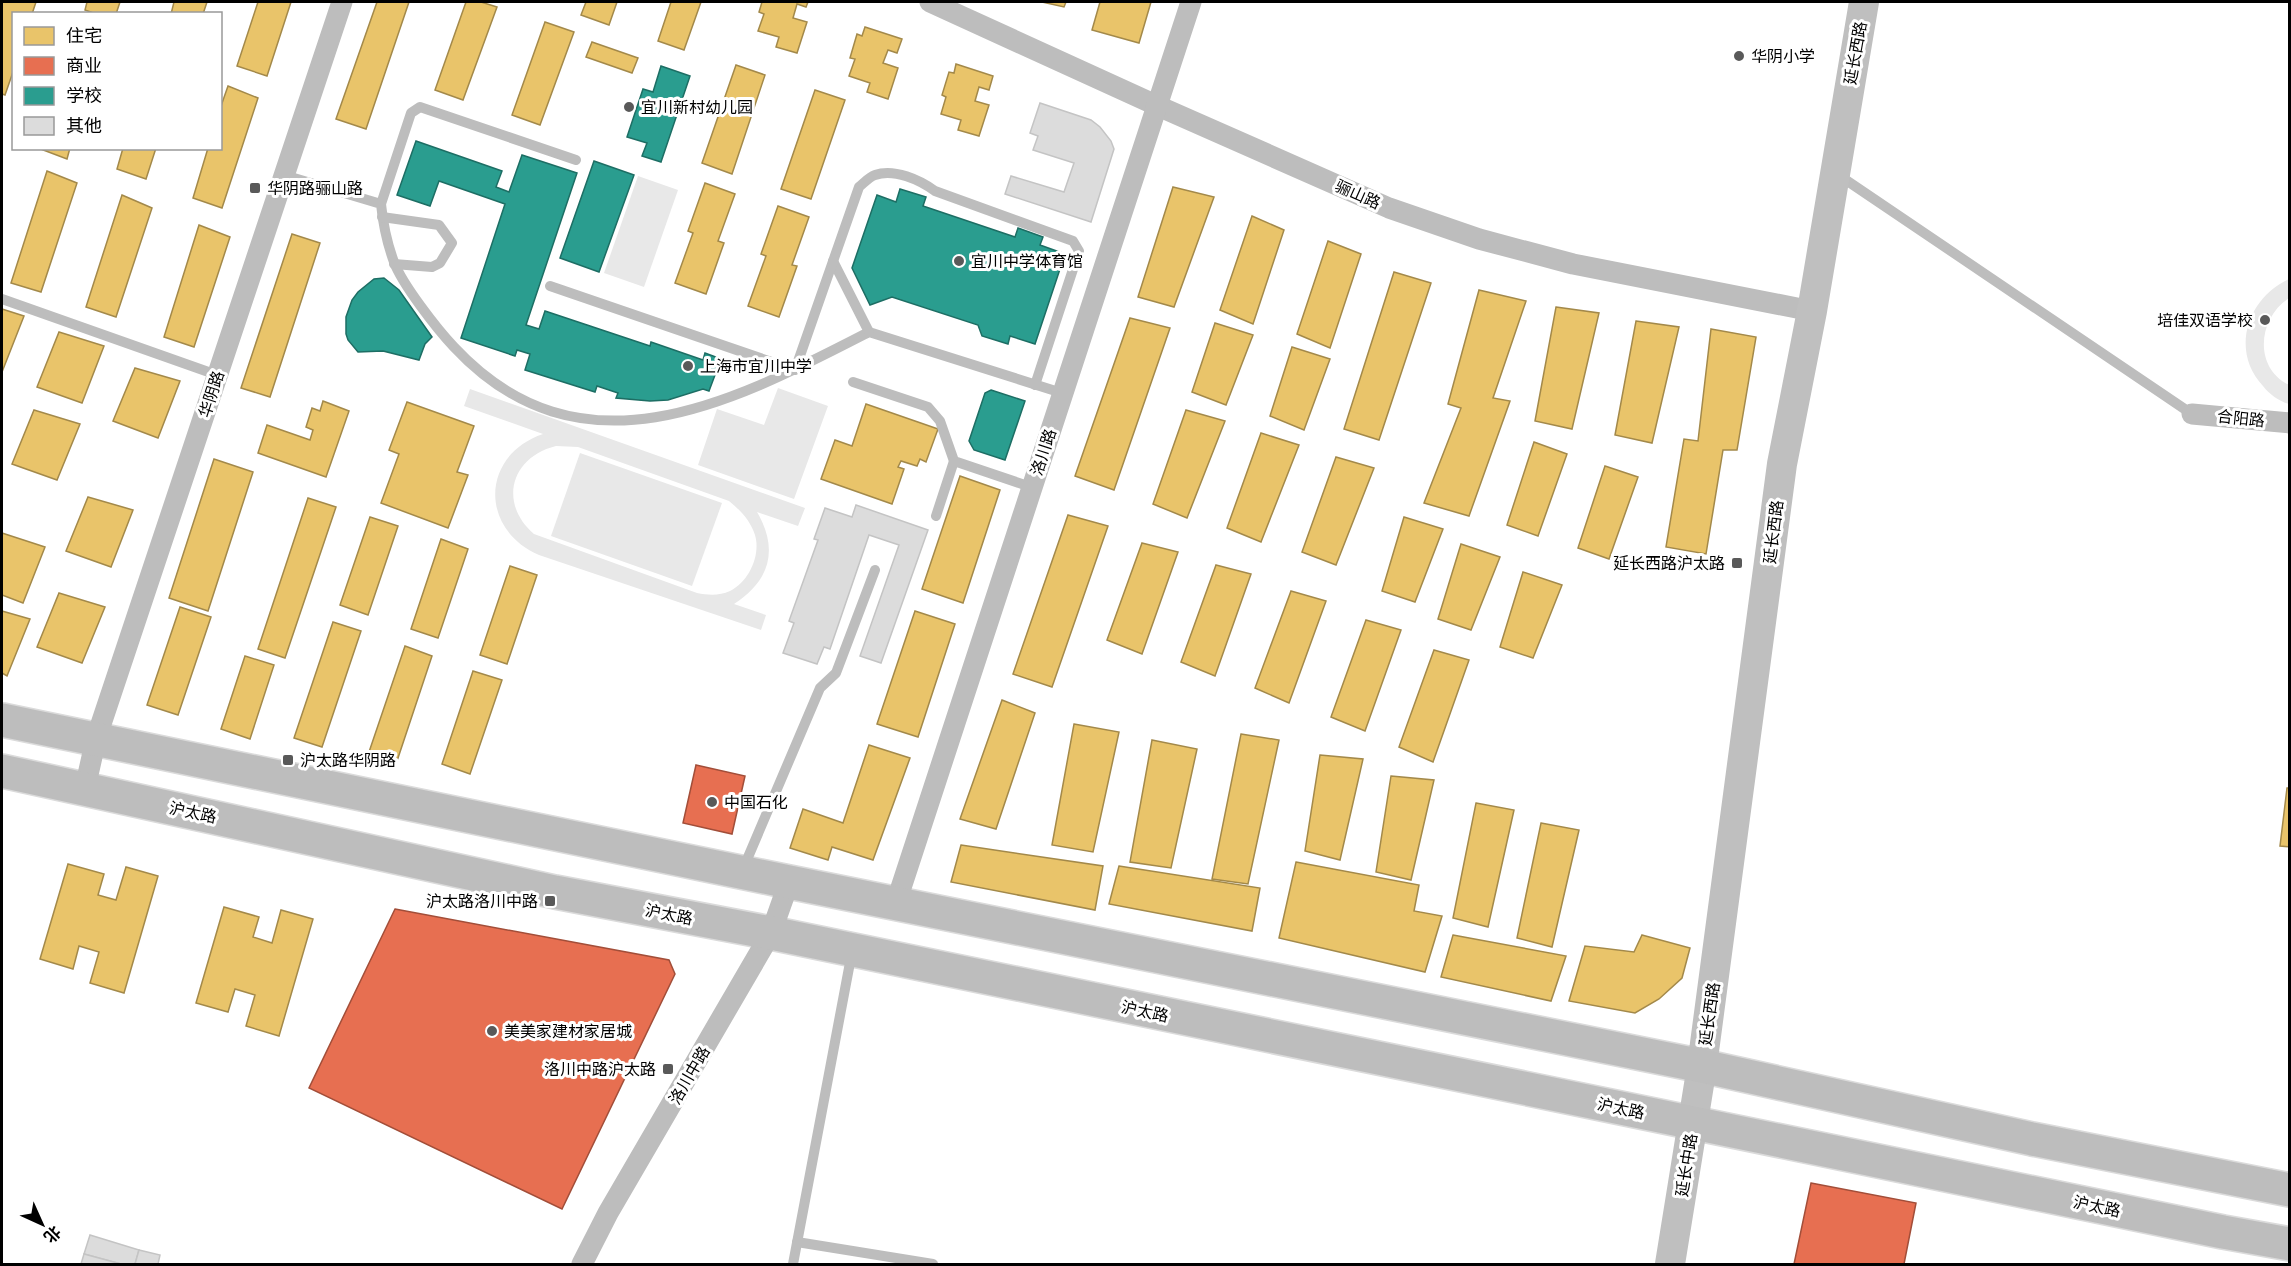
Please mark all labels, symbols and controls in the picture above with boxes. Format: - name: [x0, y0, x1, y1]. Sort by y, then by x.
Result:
- legend: [12, 12, 222, 150]
- street label: 延长西路: [1840, 20, 1870, 86]
- text: 住宅: [66, 24, 102, 47]
- place label: 华阴小学: [1751, 46, 1815, 66]
- marker: 华阴小学: [1732, 49, 1746, 63]
- text: 商业: [66, 54, 102, 77]
- text: 学校: [66, 84, 102, 107]
- place label: 宜川新村幼儿园: [641, 97, 753, 117]
- marker: 宜川新村幼儿园: [622, 100, 636, 114]
- text: 其他: [66, 114, 102, 137]
- street label: 骊山路: [1332, 175, 1384, 213]
- place label: 华阴路骊山路: [267, 178, 363, 198]
- marker: 华阴路骊山路: [248, 181, 262, 195]
- place label: 宜川中学体育馆: [971, 251, 1083, 271]
- marker: 宜川中学体育馆: [952, 254, 966, 268]
- place label: 培佳双语学校: [2157, 310, 2253, 330]
- marker: 培佳双语学校: [2258, 313, 2272, 327]
- place label: 上海市宜川中学: [700, 356, 812, 376]
- marker: 上海市宜川中学: [681, 359, 695, 373]
- street label: 华阴路: [194, 368, 228, 420]
- street label: 合阳路: [2216, 406, 2266, 430]
- street label: 洛川路: [1026, 426, 1060, 478]
- street label: 延长西路: [1759, 499, 1787, 565]
- place label: 延长西路沪太路: [1613, 553, 1725, 573]
- marker: 延长西路沪太路: [1730, 556, 1744, 570]
- place label: 沪太路华阴路: [300, 750, 396, 770]
- marker: 沪太路华阴路: [281, 753, 295, 767]
- place label: 中国石化: [724, 792, 788, 812]
- marker: 中国石化: [705, 795, 719, 809]
- street label: 沪太路: [167, 797, 219, 827]
- place label: 沪太路洛川中路: [426, 891, 538, 911]
- marker: 沪太路洛川中路: [543, 894, 557, 908]
- street label: 沪太路: [644, 900, 694, 928]
- street label: 延长西路: [1695, 981, 1723, 1047]
- street label: 沪太路: [1119, 996, 1171, 1026]
- place label: 美美家建材家居城: [504, 1021, 632, 1041]
- marker: 美美家建材家居城: [485, 1024, 499, 1038]
- street label: 洛川中路: [664, 1042, 714, 1108]
- place label: 洛川中路沪太路: [544, 1059, 656, 1079]
- marker: 洛川中路沪太路: [661, 1062, 675, 1076]
- street label: 沪太路: [1595, 1093, 1647, 1123]
- street label: 延长中路: [1671, 1132, 1701, 1198]
- street label: 沪太路: [2071, 1191, 2123, 1221]
- north arrow: [12, 1194, 72, 1254]
- text: 北: [40, 1222, 65, 1247]

